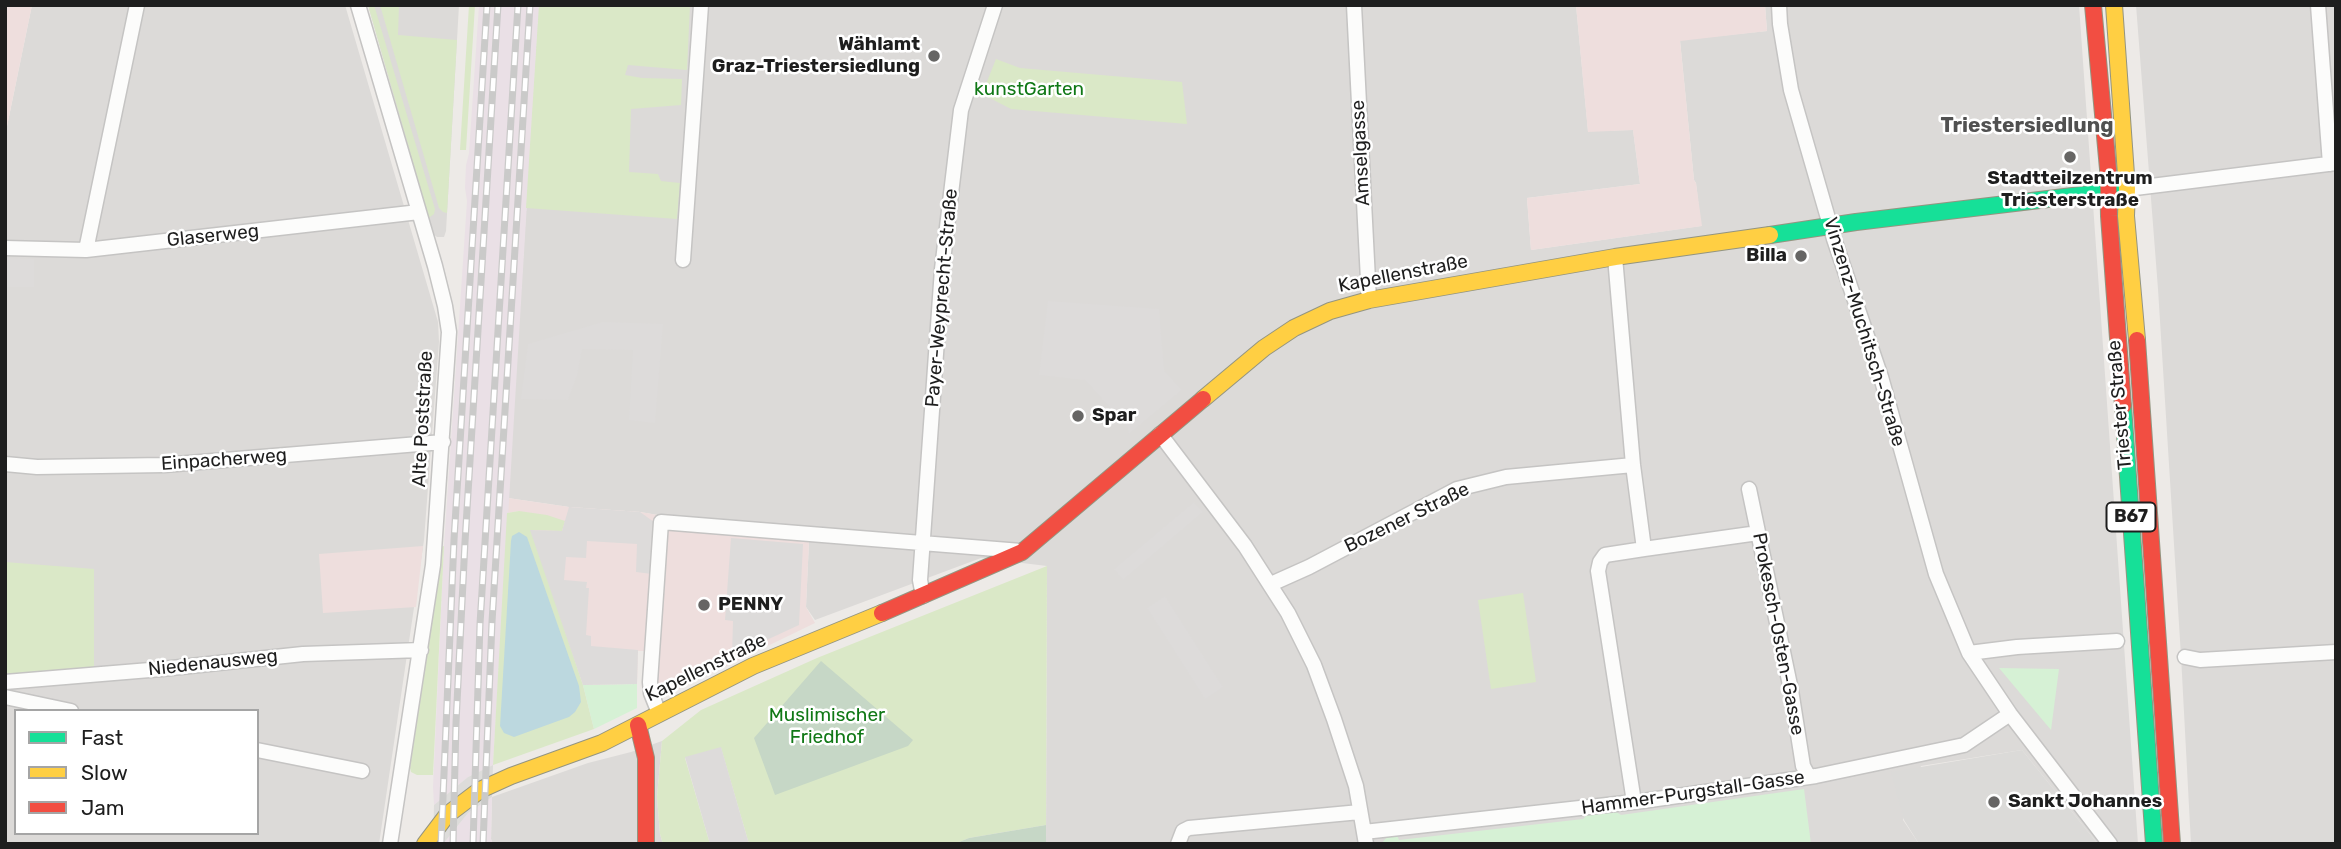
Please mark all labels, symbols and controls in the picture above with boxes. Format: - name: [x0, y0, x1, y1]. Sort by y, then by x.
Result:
- place label: Wählamt Graz-Triestersiedlung: [712, 34, 920, 78]
- marker: Wählamt Graz-Triestersiedlung: [926, 48, 942, 64]
- park label: kunstGarten: [974, 79, 1084, 101]
- street label: Amselgasse: [1347, 99, 1375, 207]
- district label: Triestersiedlung: [1940, 113, 2114, 139]
- marker: Stadtteilzentrum Triesterstraße: [2062, 149, 2078, 165]
- place label: Stadtteilzentrum Triesterstraße: [1987, 168, 2153, 212]
- street label: Payer-Weyprecht-Straße: [921, 188, 963, 408]
- street label: Vinzenz-Muchitsch-Straße: [1818, 215, 1910, 449]
- street label: Glaserweg: [166, 220, 260, 252]
- place label: Billa: [1746, 245, 1787, 267]
- marker: Billa: [1793, 248, 1809, 264]
- street label: Kapellenstraße: [1336, 250, 1470, 298]
- street label: Triester Straße: [2103, 339, 2137, 471]
- street label: Alte Poststraße: [408, 350, 438, 488]
- place label: Spar: [1092, 405, 1136, 427]
- marker: Spar: [1070, 408, 1086, 424]
- street label: Einpacherweg: [160, 444, 288, 476]
- street label: Bozener Straße: [1341, 478, 1473, 558]
- road number: B67: [2106, 503, 2156, 532]
- street label: Prokesch-Osten-Gasse: [1747, 531, 1809, 737]
- place label: PENNY: [718, 594, 783, 616]
- marker: PENNY: [696, 597, 712, 613]
- street label: Kapellenstraße: [642, 629, 770, 707]
- street label: Niedenausweg: [147, 645, 279, 681]
- park label: Muslimischer Friedhof: [769, 705, 885, 749]
- legend: [14, 709, 259, 835]
- text: Fast: [81, 725, 123, 750]
- text: Slow: [81, 760, 128, 785]
- street label: Hammer-Purgstall-Gasse: [1580, 766, 1806, 820]
- place label: Sankt Johannes: [2008, 791, 2162, 813]
- marker: Sankt Johannes: [1986, 794, 2002, 810]
- text: Jam: [81, 795, 125, 820]

